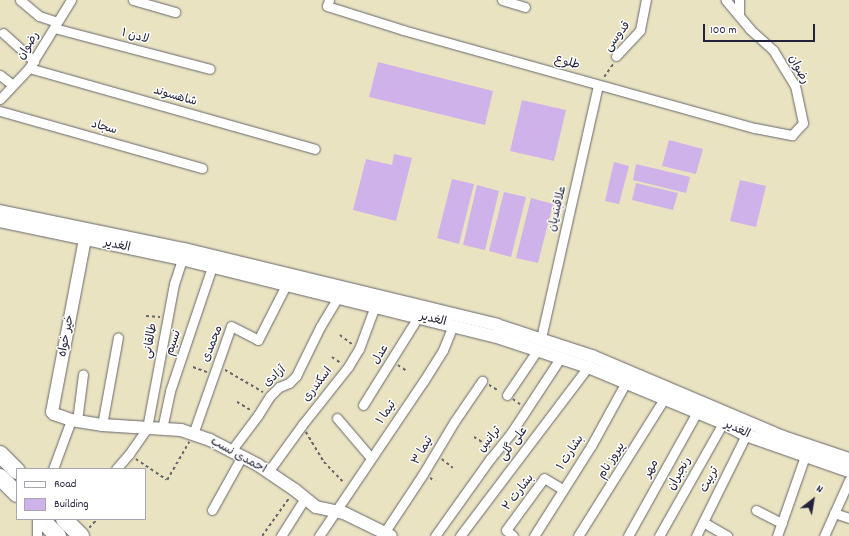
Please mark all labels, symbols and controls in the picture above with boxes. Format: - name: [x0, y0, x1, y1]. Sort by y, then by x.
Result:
- scale bar: [705, 16, 817, 42]
- street label: قدوسی: [602, 19, 634, 55]
- text: 100 m: [710, 22, 737, 39]
- street label: لادن ۱: [120, 26, 150, 48]
- street label: رضوان: [15, 29, 43, 63]
- street label: طلوع: [553, 53, 581, 73]
- street label: رضوان: [784, 53, 812, 87]
- street label: شاهسوند: [152, 84, 198, 110]
- street label: سجاد: [89, 117, 119, 139]
- street label: علاقبندیان: [546, 185, 570, 233]
- street label: الغدیر: [102, 236, 132, 256]
- street label: الغدیر: [418, 310, 448, 330]
- street label: خیر خواه: [56, 314, 78, 358]
- street label: طالقانی: [141, 322, 161, 360]
- street label: محمدی: [199, 324, 227, 364]
- street label: نسیم: [163, 328, 185, 358]
- street label: عدل: [369, 342, 393, 368]
- street label: آزادی: [261, 363, 289, 391]
- street label: اسکندری: [300, 365, 336, 405]
- street label: تیما ۱: [374, 399, 400, 427]
- street label: الغدیر: [722, 418, 752, 442]
- street label: ترانس: [475, 424, 505, 456]
- street label: علی گلی: [497, 424, 531, 464]
- street label: بشارت ۱: [554, 433, 588, 473]
- street label: تیما ۳: [409, 434, 437, 468]
- street label: احمدی نسب: [208, 435, 268, 477]
- street label: پیروز نام: [595, 440, 629, 482]
- street label: رنجبران: [665, 455, 695, 493]
- street label: مهر: [641, 458, 663, 480]
- street label: تربیت: [697, 465, 723, 495]
- legend: [16, 468, 146, 520]
- street label: بشارت ۲: [500, 472, 538, 514]
- text: Road: [54, 476, 76, 493]
- north arrow: [793, 480, 833, 520]
- text: N: [813, 481, 826, 498]
- text: Building: [54, 496, 89, 513]

